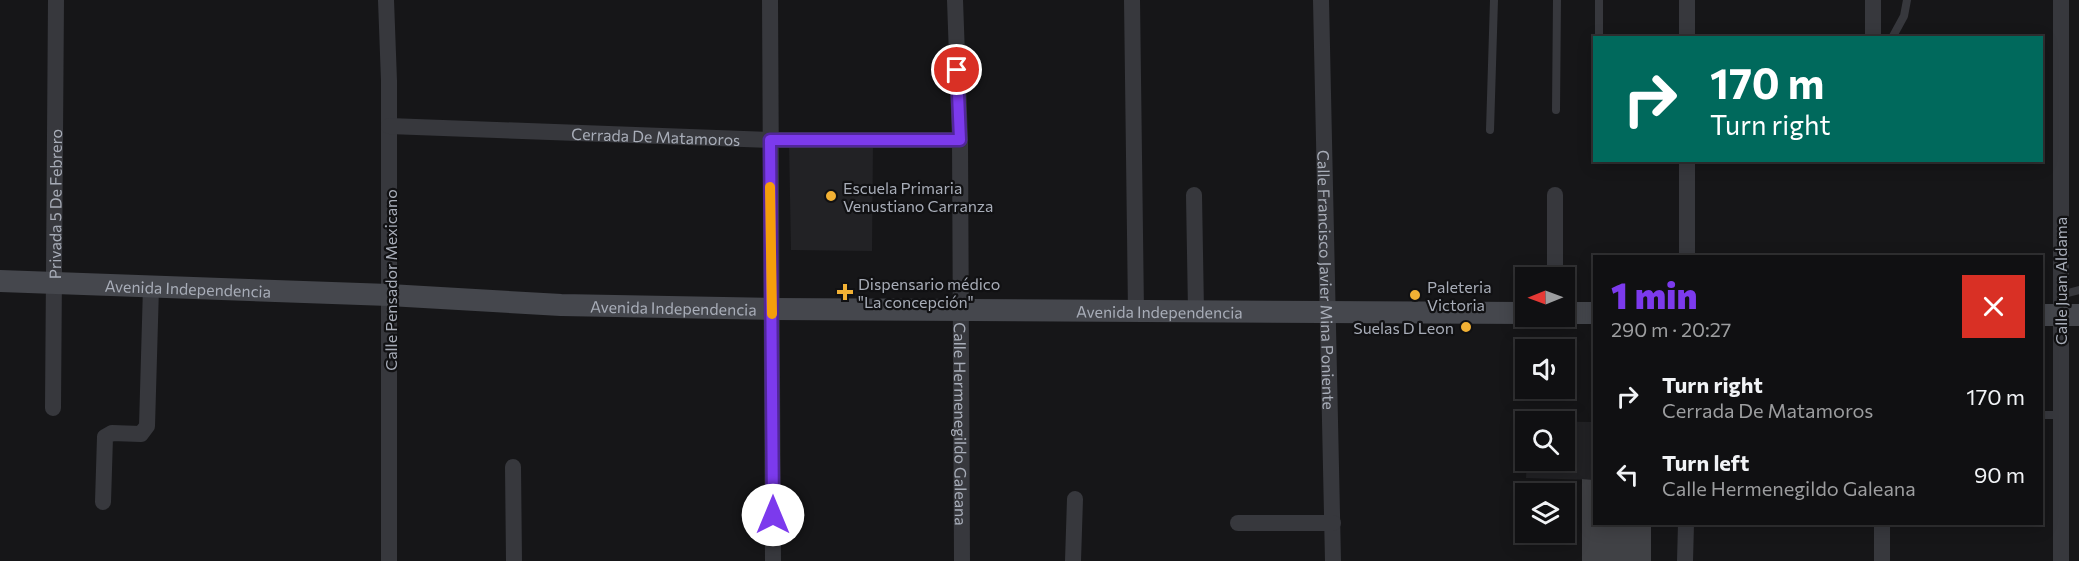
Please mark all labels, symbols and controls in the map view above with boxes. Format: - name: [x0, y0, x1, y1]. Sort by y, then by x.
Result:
- pin: [931, 44, 982, 95]
- icon: arrive: [940, 53, 973, 86]
- text: 170 m: [1710, 56, 1824, 108]
- icon: right: [1611, 60, 1689, 138]
- text: Turn right: [1710, 108, 1830, 141]
- street label: Cerrada De Matamoros: [571, 123, 741, 148]
- street label: Privada 5 De Febrero: [44, 129, 65, 279]
- street label: Calle Francisco Javier Mina Poniente: [1315, 150, 1339, 410]
- place label: Escuela Primaria Venustiano Carranza: [843, 178, 993, 215]
- street label: Calle Pensador Mexicano: [381, 189, 400, 371]
- marker: Escuela Primaria Venustiano Carranza: [824, 189, 838, 203]
- street label: Calle Juan Aldama: [2051, 217, 2070, 345]
- north arrow: [1515, 267, 1575, 327]
- map controls: [1515, 267, 1575, 543]
- text: 1 min: [1611, 272, 1697, 316]
- place label: Dispensario médico "La concepción": [858, 274, 1000, 311]
- street label: Avenida Independencia: [104, 275, 271, 300]
- button: close: [1962, 275, 2025, 338]
- place label: Paleteria Victoria: [1427, 277, 1492, 314]
- marker: Dispensario médico "La concepción": [836, 283, 854, 301]
- marker: Paleteria Victoria: [1408, 288, 1422, 302]
- street label: Avenida Independencia: [590, 296, 757, 318]
- street label: Avenida Independencia: [1076, 301, 1243, 321]
- text: 290 m · 20:27: [1611, 317, 1731, 341]
- place label: Suelas D Leon: [1353, 318, 1454, 337]
- marker: Suelas D Leon: [1459, 320, 1473, 334]
- street label: Calle Hermenegildo Galeana: [951, 322, 971, 526]
- button: sound: [1515, 339, 1575, 399]
- text: Turn right: [1662, 371, 1763, 398]
- icon: right: [1611, 380, 1644, 413]
- text: 170 m: [1966, 383, 2025, 410]
- text: Cerrada De Matamoros: [1662, 398, 1873, 422]
- button: search: [1515, 411, 1575, 471]
- text: Turn left: [1662, 449, 1749, 476]
- icon: left: [1611, 458, 1644, 491]
- text: 90 m: [1974, 461, 2025, 488]
- text: Calle Hermenegildo Galeana: [1662, 476, 1916, 500]
- position arrow: [741, 483, 805, 547]
- button: layers: [1515, 483, 1575, 543]

